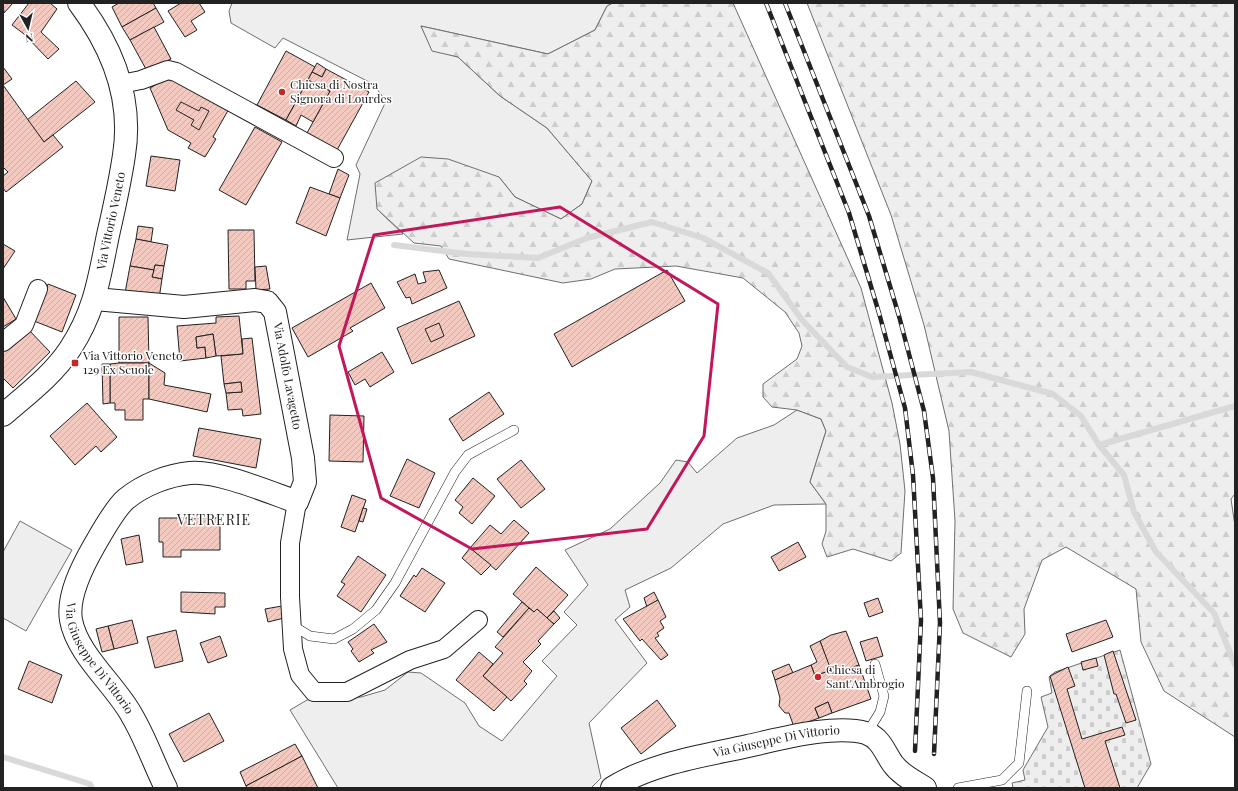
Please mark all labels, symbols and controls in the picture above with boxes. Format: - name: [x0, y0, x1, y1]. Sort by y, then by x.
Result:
- north arrow: [8, 8, 48, 48]
- text: N: [24, 30, 34, 46]
- place label: Chiesa di Nostra Signora di Lourdes: [290, 76, 392, 106]
- marker: Chiesa di Nostra Signora di Lourdes: [277, 87, 287, 97]
- street label: Via Vittorio Veneto: [92, 170, 128, 272]
- street label: Via Adolfo Lavagetto: [270, 320, 306, 431]
- place label: Via Vittorio Veneto 129 Ex Scuole: [82, 347, 183, 377]
- marker: Via Vittorio Veneto 129 Ex Scuole: [70, 358, 80, 368]
- district label: VETRERIE: [176, 510, 251, 529]
- street label: Via Giuseppe Di Vittorio: [63, 601, 138, 717]
- place label: Chiesa di Sant'Ambrogio: [826, 661, 905, 691]
- marker: Chiesa di Sant'Ambrogio: [813, 672, 823, 682]
- street label: Via Giuseppe Di Vittorio: [711, 721, 840, 760]

